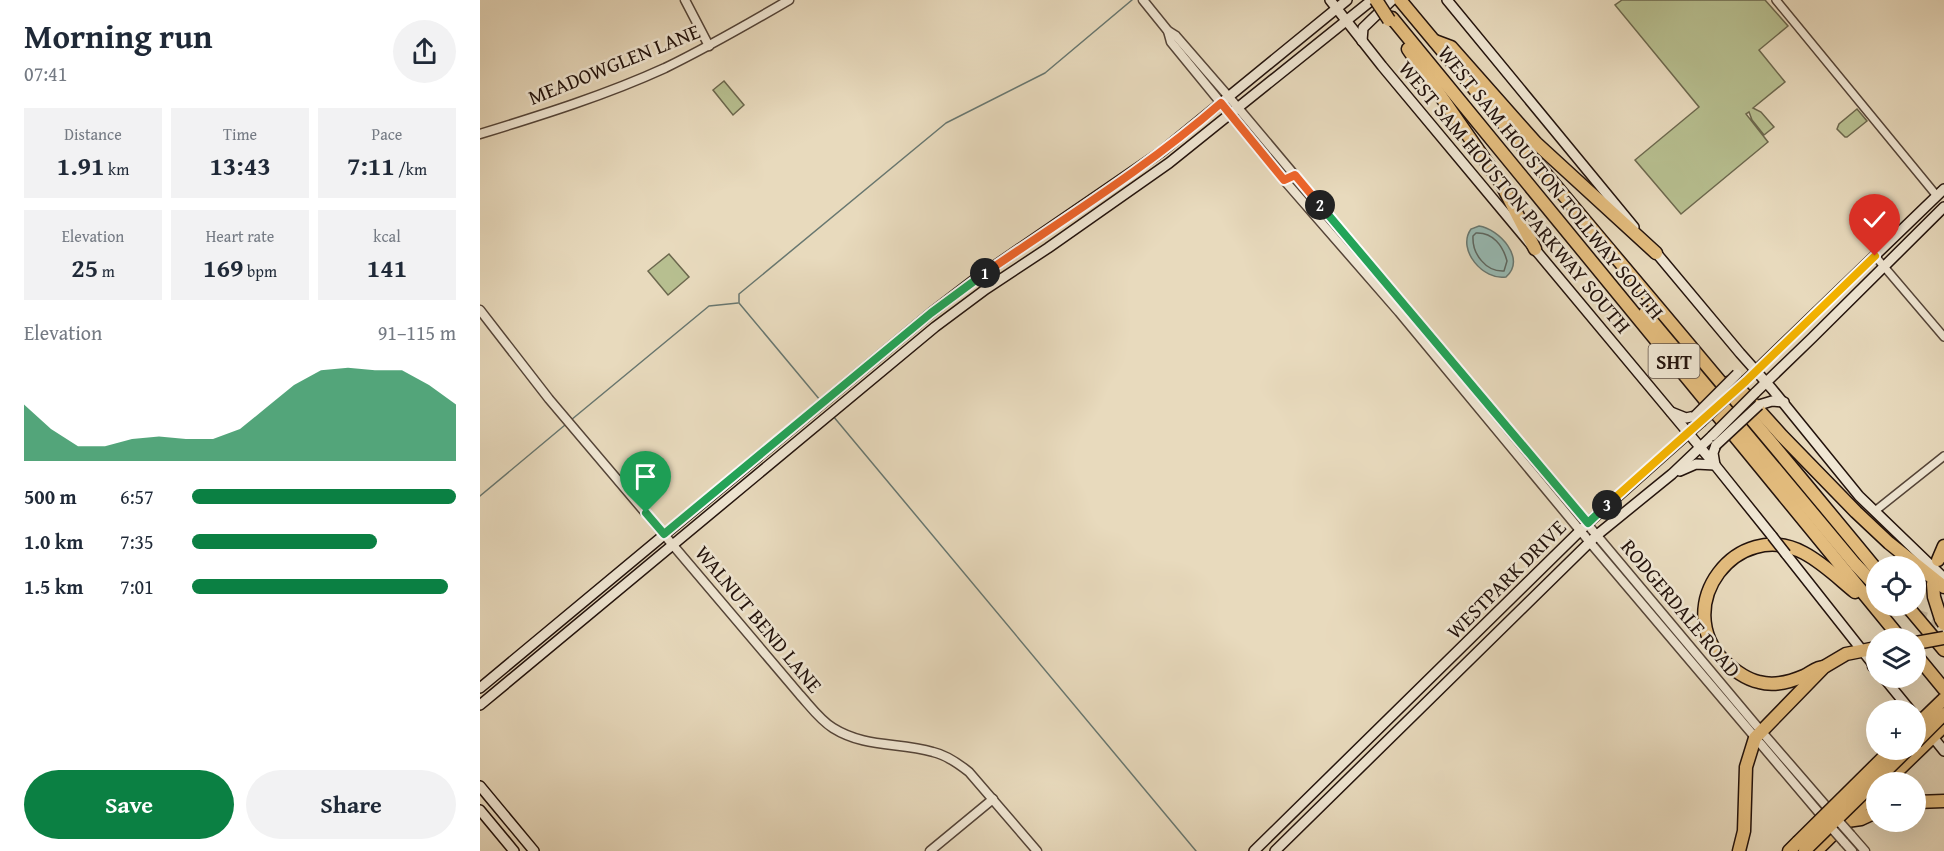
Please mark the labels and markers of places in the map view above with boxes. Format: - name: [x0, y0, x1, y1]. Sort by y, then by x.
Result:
- pin: 2: [1305, 190, 1335, 220]
- pin: [1849, 194, 1900, 256]
- pin: 1: [970, 258, 1000, 288]
- pin: [620, 451, 671, 513]
- pin: 3: [1592, 490, 1622, 520]

